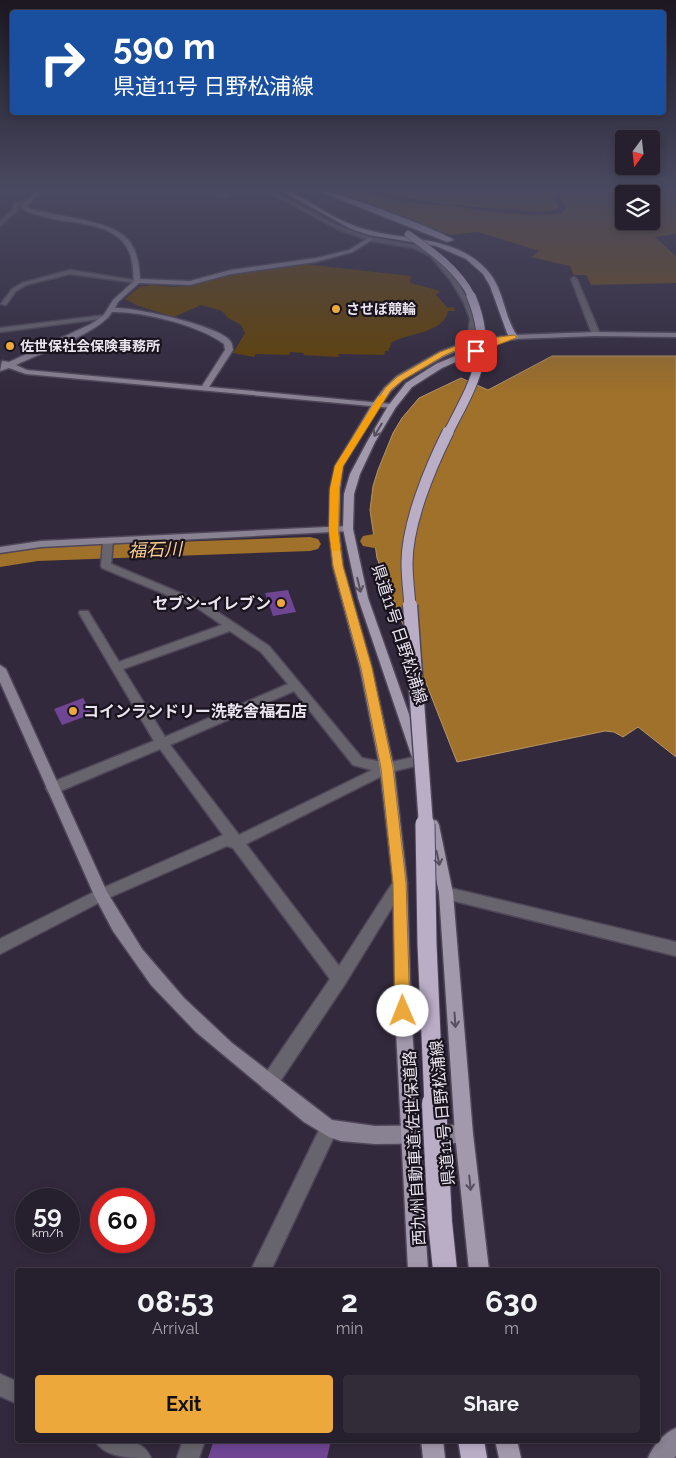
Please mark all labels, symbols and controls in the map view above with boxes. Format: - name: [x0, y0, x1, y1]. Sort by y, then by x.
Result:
- text: 590 m: [113, 26, 215, 67]
- icon: right: [30, 30, 95, 95]
- text: 県道11号 日野松浦線: [113, 73, 313, 99]
- north arrow: [615, 130, 660, 175]
- map controls: [615, 130, 660, 230]
- button: layers: [615, 185, 660, 230]
- place label: させぼ競輪: [346, 301, 416, 317]
- marker: させぼ競輪: [330, 303, 342, 315]
- pin: [455, 330, 497, 372]
- icon: arrive: [462, 337, 490, 365]
- place label: 佐世保社会保険事務所: [20, 338, 160, 354]
- marker: 佐世保社会保険事務所: [4, 340, 16, 352]
- one-way arrow: [372, 423, 382, 437]
- water label: 福石川: [128, 538, 184, 561]
- street label: 県道11号 日野松浦線: [368, 562, 431, 706]
- one-way arrow: [355, 577, 364, 593]
- place label: セブン-イレブン: [152, 594, 271, 613]
- marker: セブン-イレブン: [275, 597, 287, 609]
- place label: コインランドリー洗乾舎福石店: [83, 702, 307, 721]
- marker: コインランドリー洗乾舎福石店: [67, 705, 79, 717]
- one-way arrow: [434, 850, 444, 866]
- position arrow: [376, 984, 428, 1036]
- one-way arrow: [451, 1012, 460, 1028]
- street label: 県道11号 日野松浦線: [427, 1040, 458, 1186]
- street label: 西九州自動車道;佐世保道路: [400, 1050, 429, 1246]
- one-way arrow: [465, 1174, 475, 1190]
- speed limit sign: 60: [90, 1188, 155, 1253]
- text: 59: [33, 1199, 62, 1229]
- text: km/h: [32, 1226, 63, 1240]
- text: 08:53: [137, 1284, 214, 1319]
- text: 2: [341, 1284, 358, 1319]
- text: 630: [485, 1284, 538, 1319]
- text: Arrival: [152, 1319, 199, 1338]
- text: min: [336, 1319, 363, 1338]
- text: m: [504, 1319, 519, 1338]
- button: Exit: [35, 1375, 333, 1433]
- button: Share: [343, 1375, 640, 1433]

